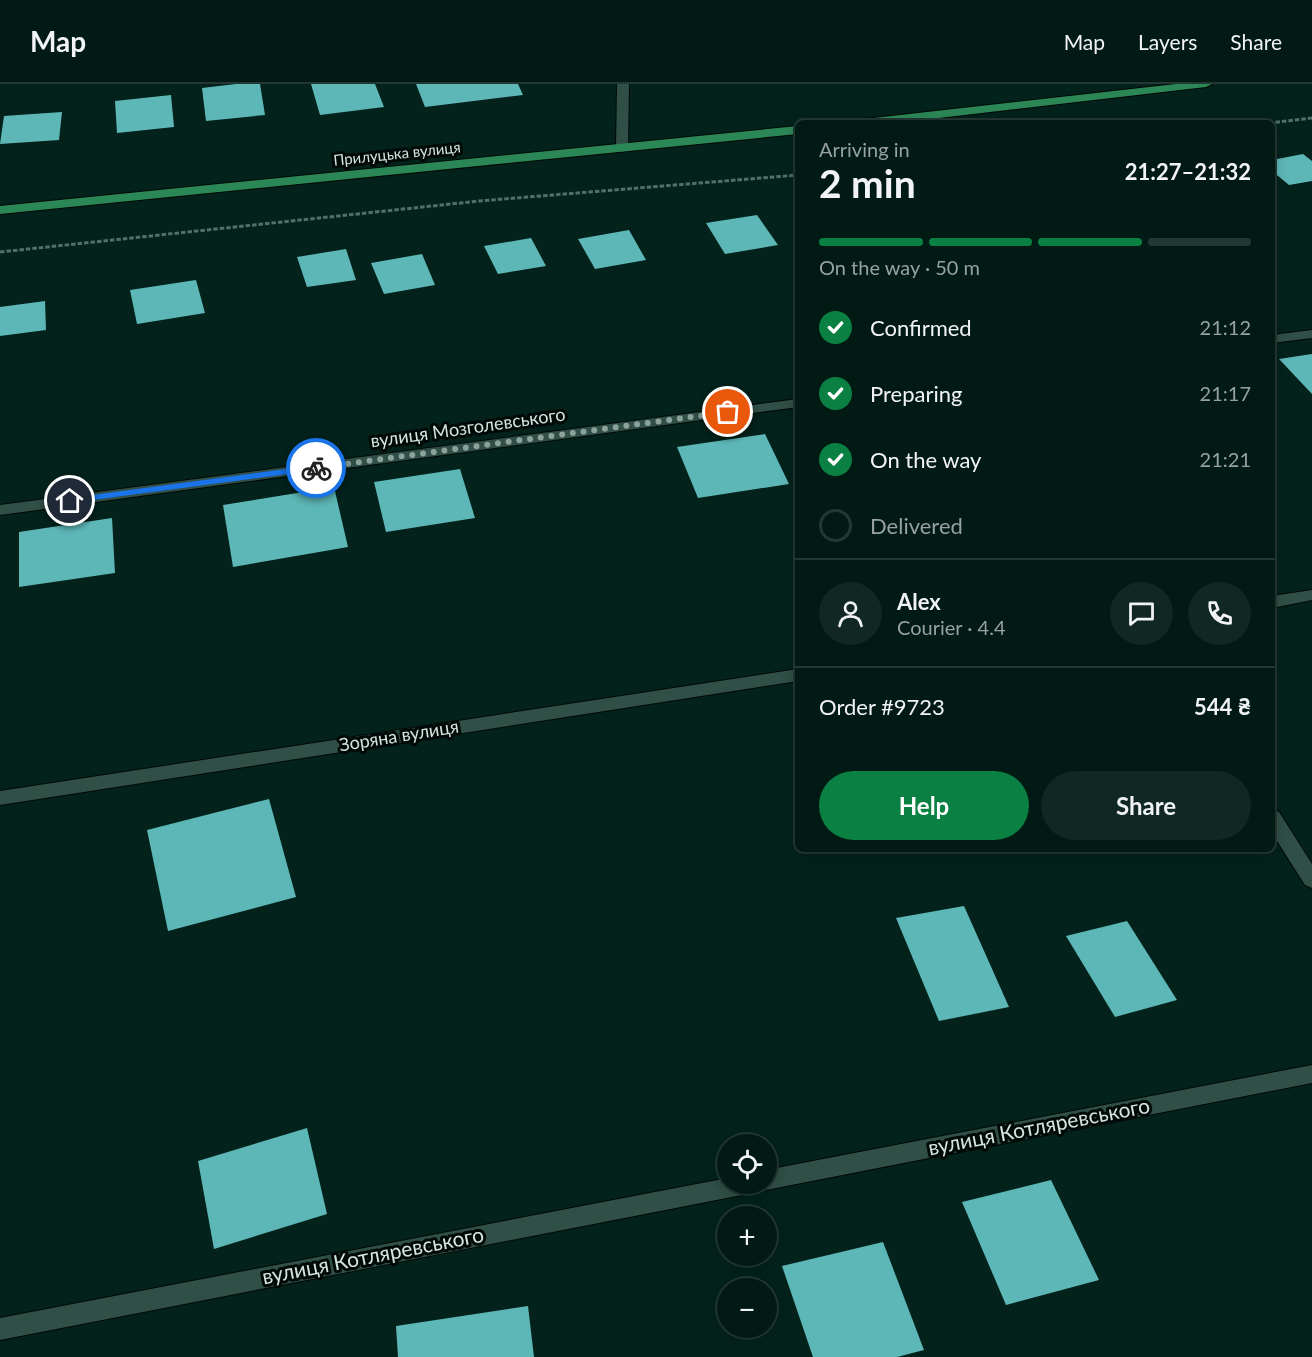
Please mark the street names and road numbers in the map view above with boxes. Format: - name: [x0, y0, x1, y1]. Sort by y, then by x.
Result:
- street label: Прилуцька вулиця: [332, 137, 461, 169]
- street label: вулиця Мозголевського: [369, 402, 567, 452]
- street label: Зоряна вулиця: [337, 715, 460, 755]
- street label: вулиця Котляревського: [926, 1092, 1152, 1159]
- street label: вулиця Котляревського: [260, 1221, 486, 1288]

